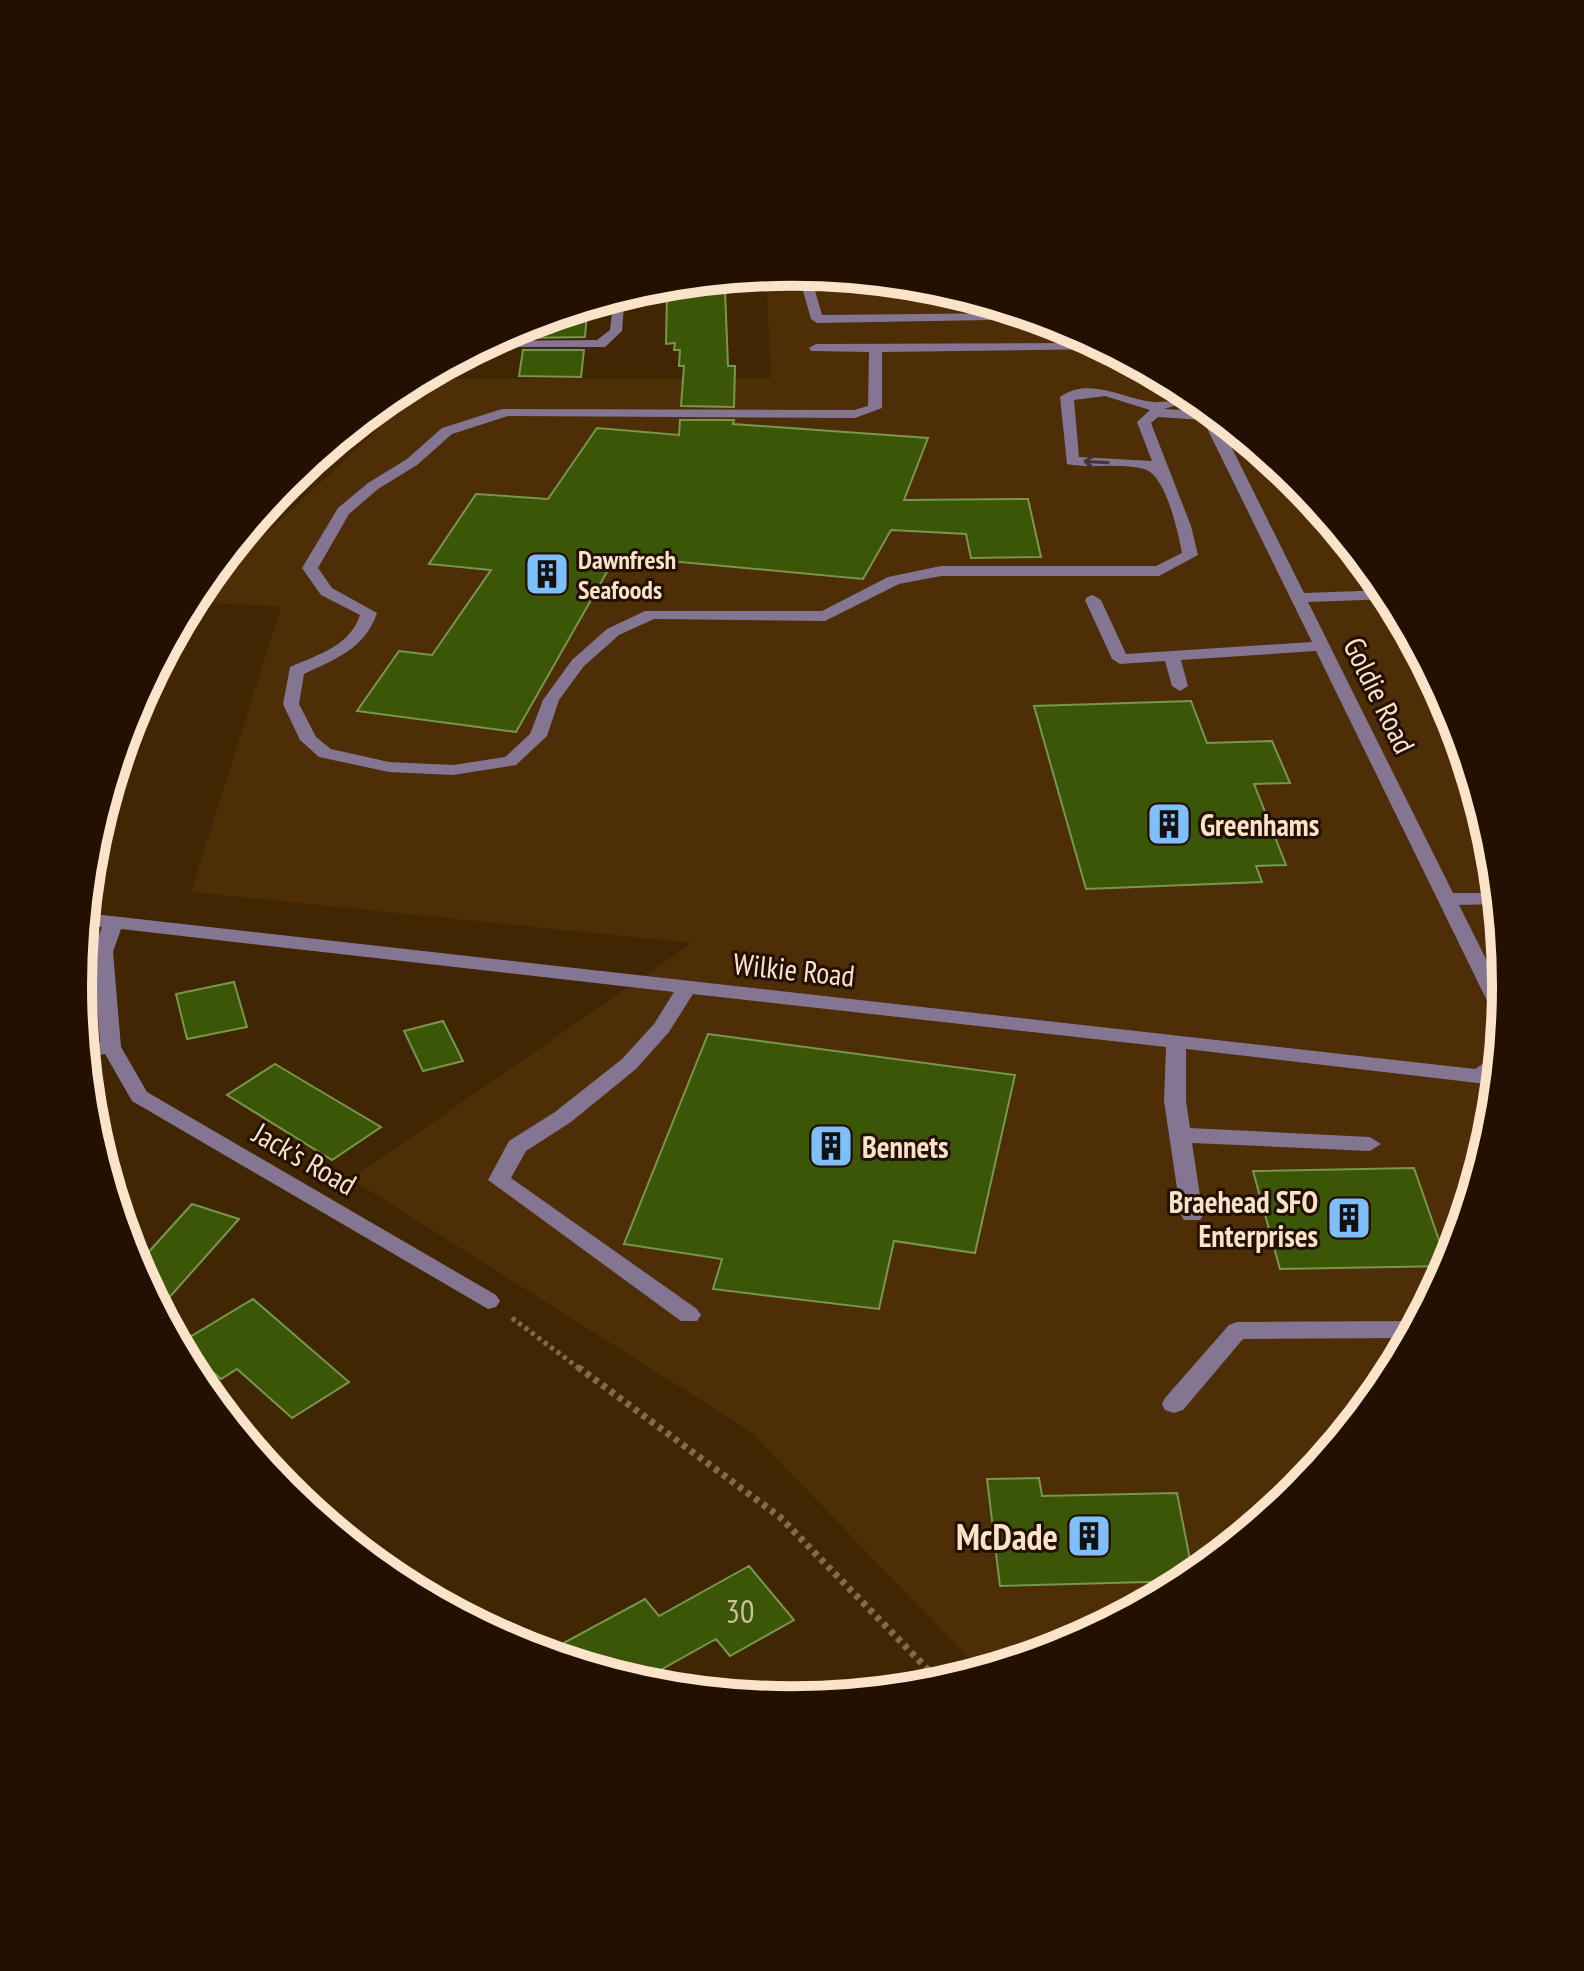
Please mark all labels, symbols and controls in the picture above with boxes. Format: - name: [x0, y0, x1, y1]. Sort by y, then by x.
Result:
- one-way arrow: [1083, 454, 1110, 469]
- place label: Dawnfresh Seafoods: [578, 543, 676, 606]
- building icon: Dawnfresh Seafoods: [523, 550, 571, 598]
- street label: Goldie Road: [1335, 631, 1425, 759]
- building icon: Greenhams: [1145, 800, 1193, 848]
- place label: Greenhams: [1200, 805, 1319, 844]
- street label: Wilkie Road: [731, 943, 857, 995]
- street label: Jack's Road: [245, 1112, 364, 1203]
- building icon: Bennets: [807, 1122, 855, 1170]
- place label: Bennets: [862, 1127, 949, 1166]
- place label: Braehead SFO Enterprises: [1169, 1182, 1318, 1255]
- building icon: Braehead SFO Enterprises: [1325, 1194, 1373, 1242]
- building icon: McDade: [1065, 1512, 1113, 1560]
- place label: McDade: [956, 1513, 1058, 1560]
- house number: 30: [726, 1590, 754, 1632]

